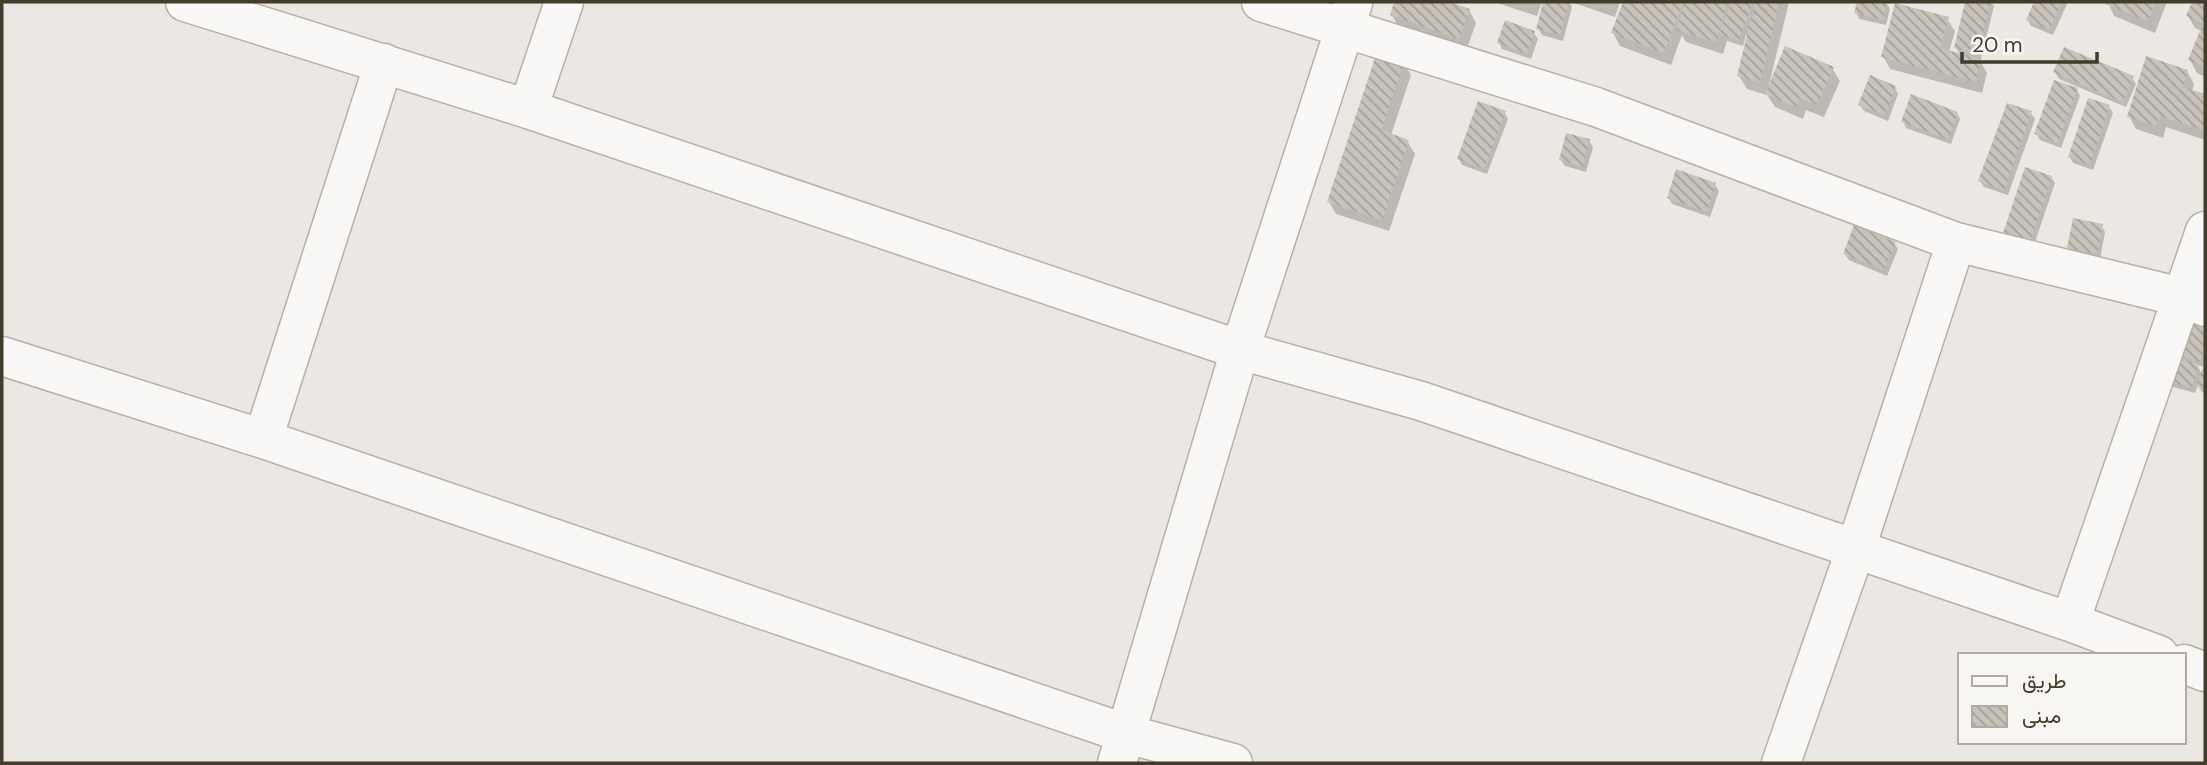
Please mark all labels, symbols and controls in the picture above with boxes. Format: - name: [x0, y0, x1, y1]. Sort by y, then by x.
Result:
- scale bar: [1962, 21, 2097, 65]
- text: 20 m: [1972, 31, 2023, 59]
- legend: [1958, 653, 2186, 744]
- text: طريق: [2022, 667, 2067, 695]
- text: مبنى: [2022, 702, 2061, 730]

